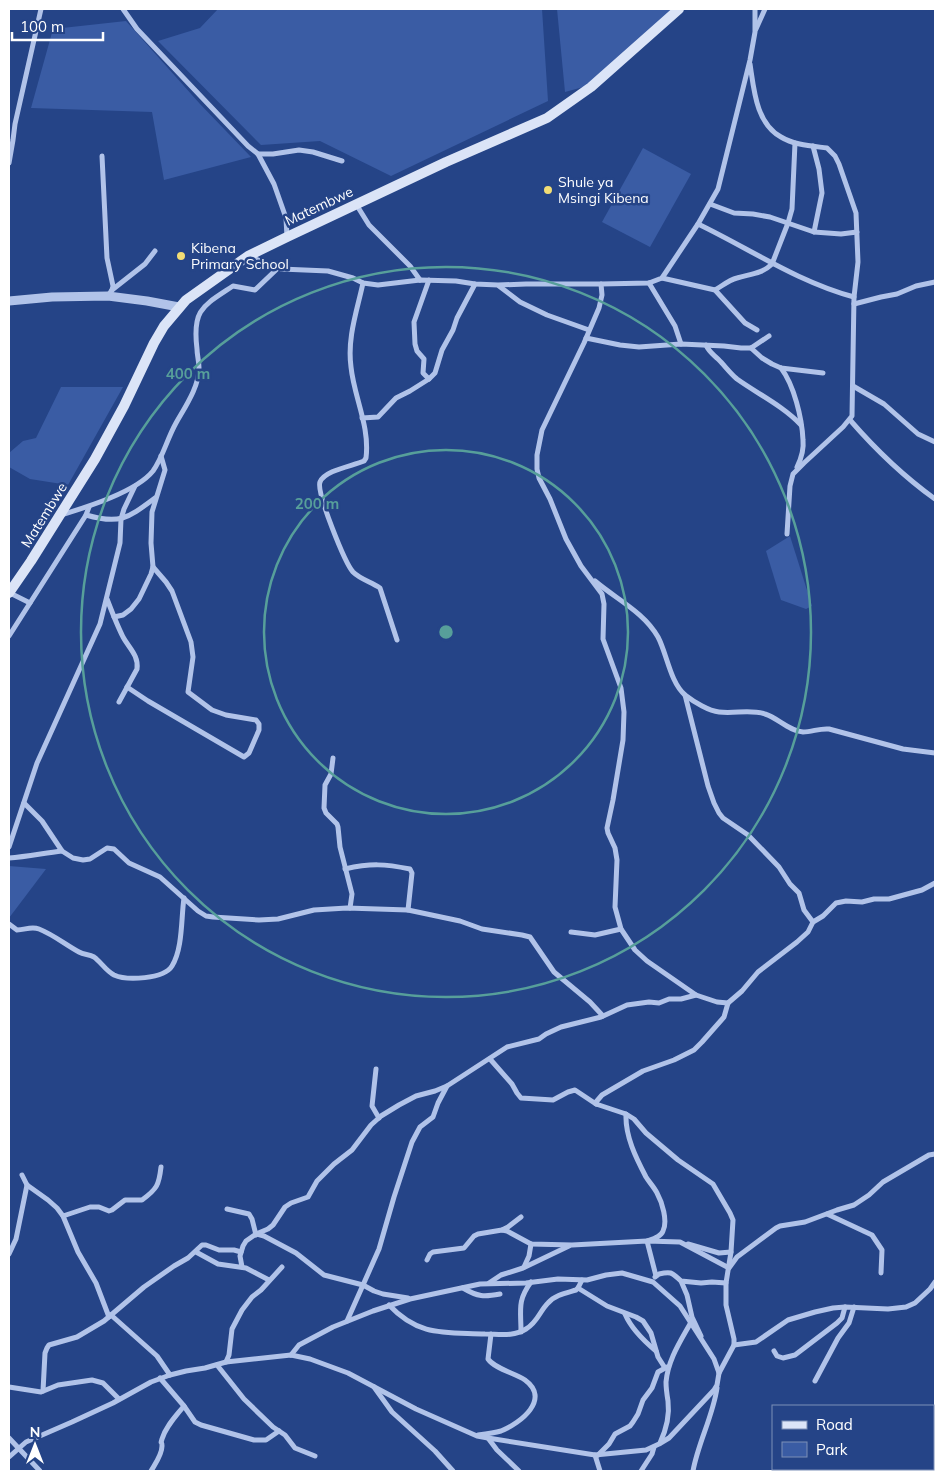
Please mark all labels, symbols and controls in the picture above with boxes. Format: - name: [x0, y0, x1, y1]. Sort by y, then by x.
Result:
- scale bar: [12, 10, 104, 42]
- text: 100 m: [20, 17, 64, 36]
- place label: Shule ya Msingi Kibena: [558, 173, 649, 207]
- street label: Matembwe: [282, 182, 356, 230]
- marker: Shule ya Msingi Kibena: [542, 184, 554, 196]
- place label: Kibena Primary School: [191, 239, 289, 273]
- marker: Kibena Primary School: [175, 250, 187, 262]
- text: 400 m: [166, 364, 210, 383]
- street label: Matembwe: [17, 479, 71, 551]
- text: 200 m: [295, 494, 339, 513]
- centre of rings: [437, 623, 455, 641]
- legend: [772, 1405, 934, 1470]
- text: Road: [816, 1415, 853, 1434]
- north arrow: [10, 1420, 60, 1470]
- text: N: [30, 1423, 40, 1441]
- text: Park: [816, 1440, 848, 1459]

